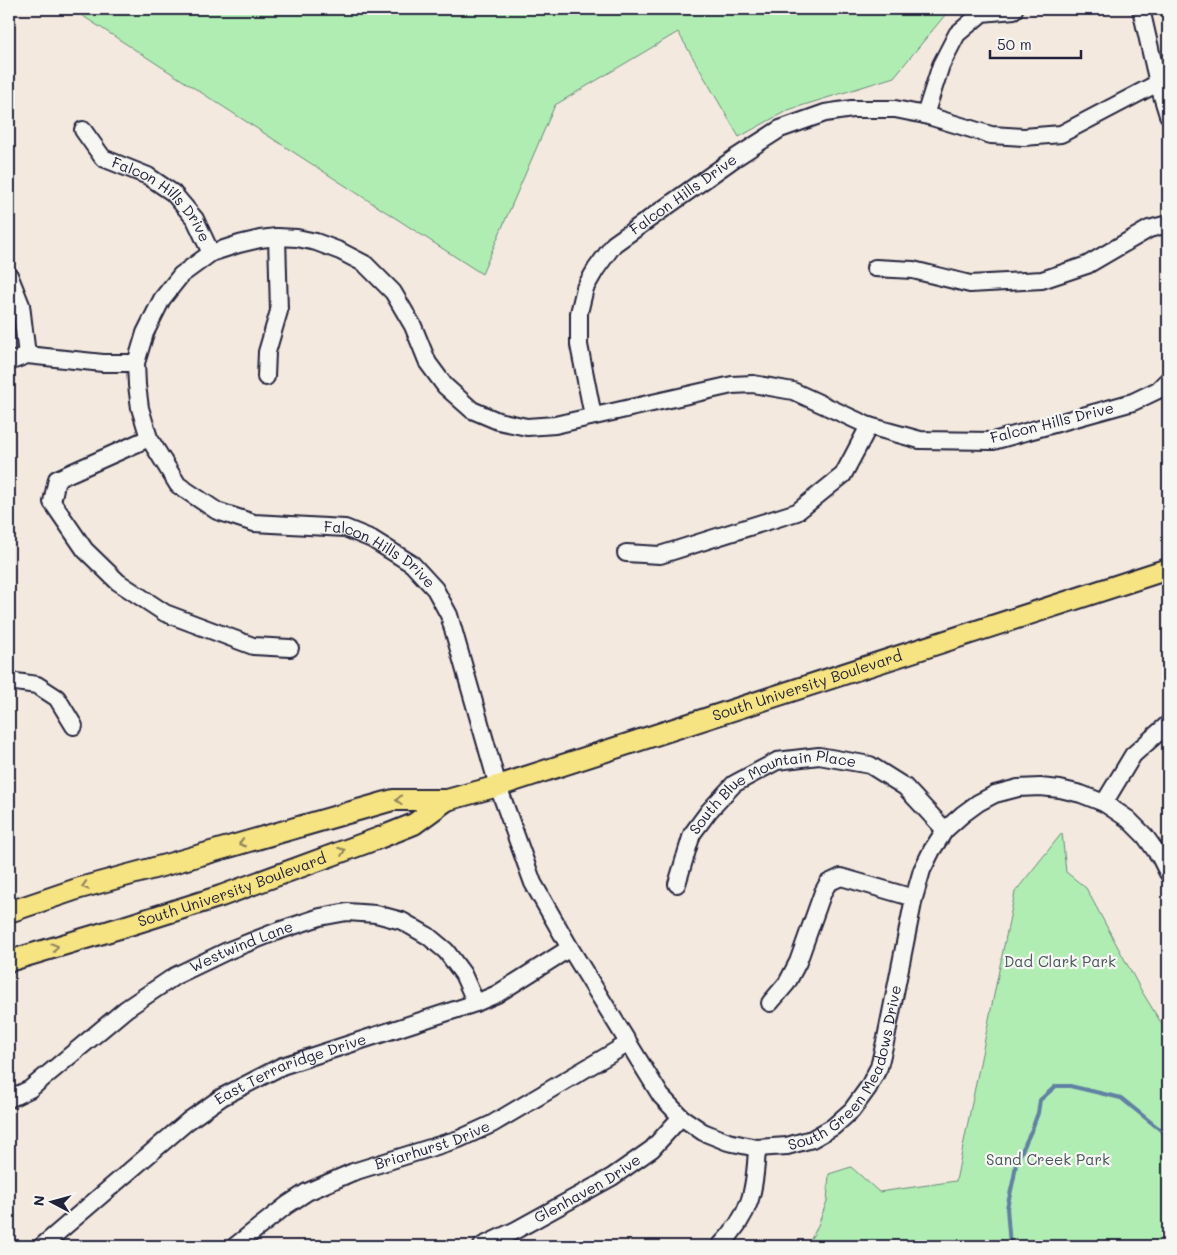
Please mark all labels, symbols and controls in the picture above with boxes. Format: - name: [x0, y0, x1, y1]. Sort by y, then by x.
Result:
- scale bar: [990, 28, 1081, 60]
- text: 50 m: [997, 34, 1032, 54]
- street label: Falcon Hills Drive: [625, 149, 740, 239]
- street label: Falcon Hills Drive: [109, 152, 215, 245]
- street label: Falcon Hills Drive: [988, 397, 1116, 447]
- street label: Falcon Hills Drive: [323, 516, 440, 592]
- street label: South University Boulevard: [710, 645, 904, 725]
- street label: South Blue Mountain Place: [684, 745, 858, 838]
- one-way arrow: [394, 795, 402, 806]
- one-way arrow: [238, 837, 246, 848]
- street label: South University Boulevard: [135, 847, 329, 931]
- one-way arrow: [337, 847, 346, 857]
- one-way arrow: [82, 881, 90, 891]
- street label: Westwind Lane: [186, 916, 295, 976]
- one-way arrow: [51, 943, 59, 953]
- park label: Dad Clark Park: [1004, 951, 1116, 971]
- street label: South Green Meadows Drive: [786, 983, 905, 1154]
- street label: East Terraridge Drive: [210, 1028, 369, 1109]
- street label: Briarhurst Drive: [372, 1115, 493, 1174]
- street label: Glenhaven Drive: [530, 1149, 644, 1227]
- park label: Sand Creek Park: [986, 1149, 1110, 1169]
- north arrow: [28, 1178, 78, 1228]
- text: N: [29, 1194, 49, 1207]

